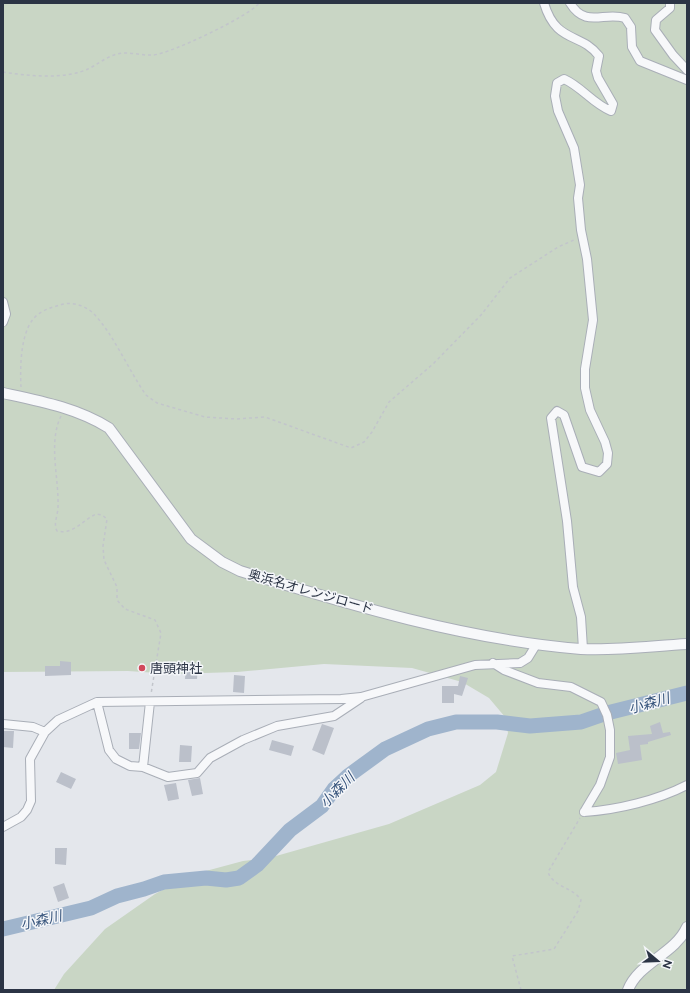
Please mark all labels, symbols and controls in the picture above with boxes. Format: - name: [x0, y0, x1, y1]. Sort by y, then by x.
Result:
- street label: 奥浜名オレンジロード: [246, 566, 375, 617]
- place label: 唐頭神社: [150, 661, 202, 676]
- marker: 唐頭神社: [137, 663, 147, 673]
- water label: 小森川: [627, 689, 673, 716]
- water label: 小森川: [316, 768, 359, 811]
- water label: 小森川: [19, 907, 65, 933]
- north arrow: [638, 941, 678, 981]
- text: N: [659, 958, 674, 970]

